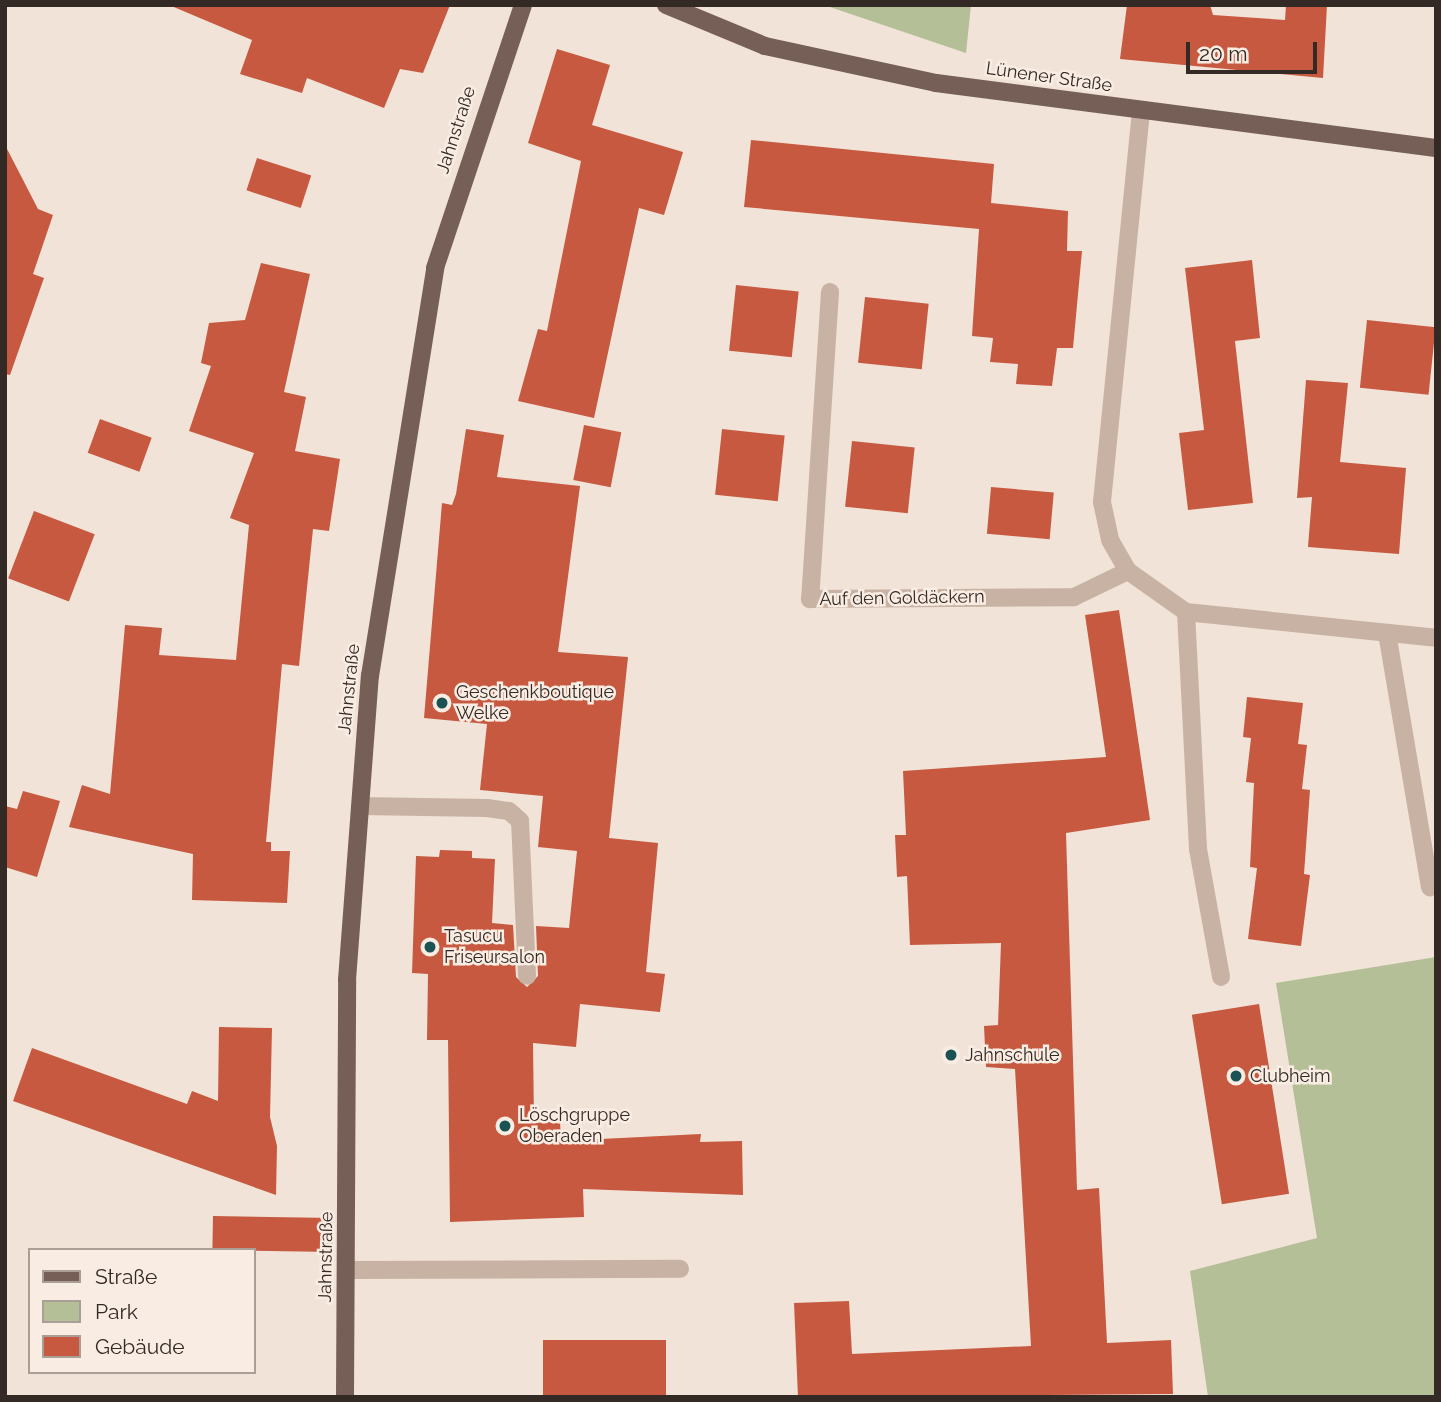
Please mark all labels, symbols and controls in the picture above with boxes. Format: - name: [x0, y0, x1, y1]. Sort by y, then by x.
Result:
- scale bar: [1189, 28, 1320, 72]
- text: 20 m: [1199, 41, 1247, 66]
- street label: Lünener Straße: [984, 57, 1114, 97]
- street label: Jahnstraße: [432, 84, 480, 176]
- street label: Auf den Goldäckern: [819, 586, 985, 610]
- street label: Jahnstraße: [334, 643, 364, 735]
- place label: Geschenkboutique Welke: [456, 682, 614, 724]
- marker: Geschenkboutique Welke: [434, 695, 450, 711]
- place label: Tasucu Friseursalon: [444, 926, 545, 968]
- marker: Tasucu Friseursalon: [422, 939, 438, 955]
- place label: Jahnschule: [965, 1044, 1060, 1066]
- marker: Jahnschule: [943, 1047, 959, 1063]
- place label: Clubheim: [1250, 1065, 1331, 1087]
- marker: Clubheim: [1228, 1068, 1244, 1084]
- place label: Löschgruppe Oberaden: [519, 1105, 630, 1148]
- marker: Löschgruppe Oberaden: [497, 1118, 513, 1134]
- street label: Jahnstraße: [314, 1212, 338, 1302]
- legend: [28, 1248, 256, 1374]
- text: Straße: [95, 1264, 157, 1289]
- text: Park: [95, 1299, 138, 1324]
- text: Gebäude: [95, 1334, 185, 1359]

